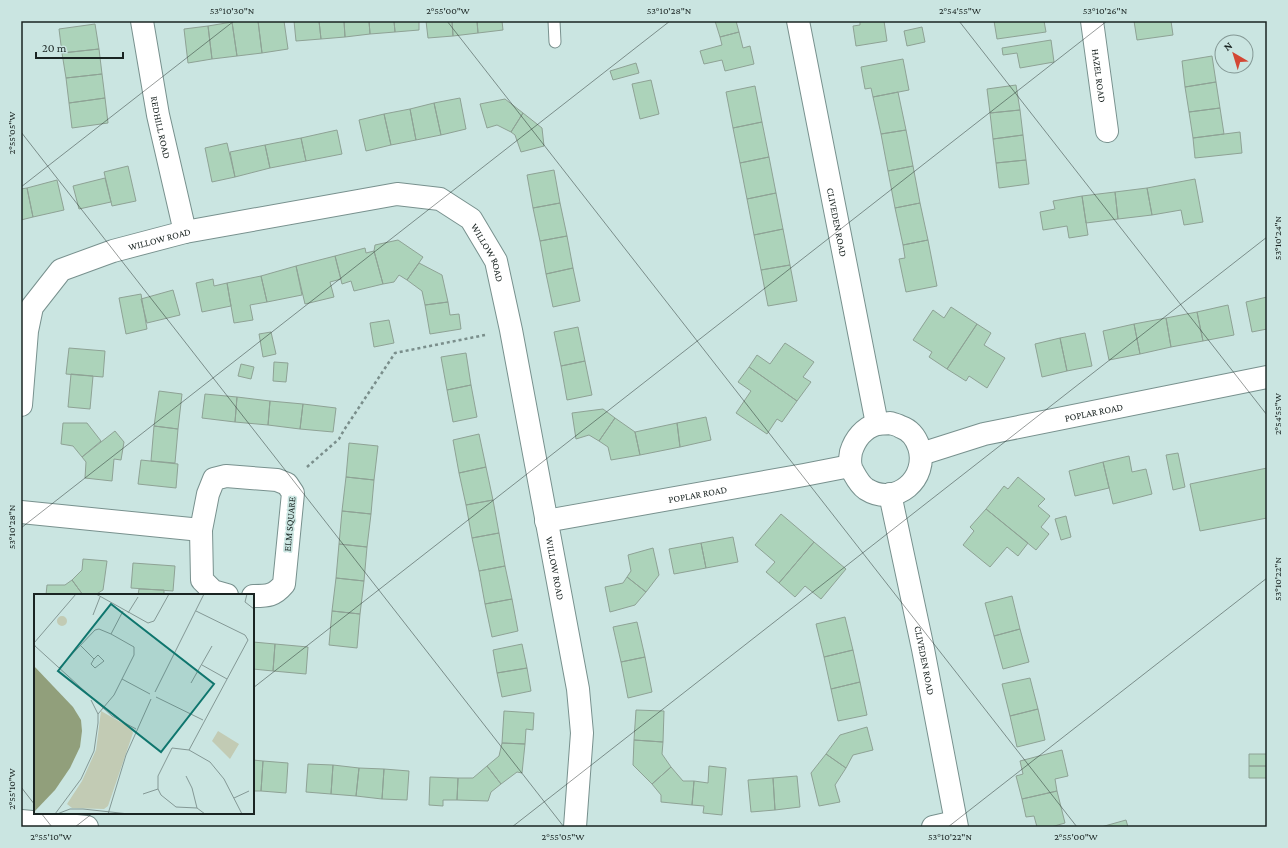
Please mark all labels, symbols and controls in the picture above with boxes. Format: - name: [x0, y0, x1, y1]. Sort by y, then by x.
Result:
- text: 53°10'30"N: [210, 5, 255, 16]
- text: 2°55'00"W: [426, 5, 471, 16]
- text: 53°10'28"N: [647, 5, 692, 16]
- text: 2°54'55"W: [939, 5, 982, 16]
- text: 53°10'26"N: [1083, 5, 1128, 16]
- scale bar: [36, 34, 123, 60]
- north arrow: [1214, 34, 1254, 74]
- text: N: [1221, 39, 1235, 53]
- text: 20 m: [42, 41, 67, 55]
- street label: HAZEL ROAD: [1090, 48, 1108, 103]
- street label: REDHILL ROAD: [149, 95, 173, 160]
- text: 2°55'05"W: [6, 111, 17, 154]
- street label: CLIVEDEN ROAD: [825, 187, 849, 258]
- text: 53°10'24"N: [1272, 215, 1283, 260]
- street label: WILLOW ROAD: [469, 221, 505, 283]
- street label: WILLOW ROAD: [127, 226, 192, 253]
- text: 2°54'55"W: [1272, 392, 1283, 435]
- street label: POPLAR ROAD: [1064, 401, 1124, 424]
- street label: POPLAR ROAD: [668, 484, 728, 505]
- street label: ELM SQUARE: [282, 496, 297, 552]
- text: 53°10'28"N: [6, 504, 17, 549]
- street label: WILLOW ROAD: [544, 536, 566, 601]
- text: 53°10'22"N: [1272, 557, 1283, 601]
- inset map: [34, 594, 254, 814]
- street label: CLIVEDEN ROAD: [912, 625, 937, 696]
- text: 2°55'10"W: [6, 767, 17, 810]
- text: 2°55'10"W: [30, 831, 73, 842]
- text: 2°55'05"W: [542, 831, 585, 842]
- text: 53°10'22"N: [928, 831, 972, 842]
- text: 2°55'00"W: [1054, 831, 1099, 842]

